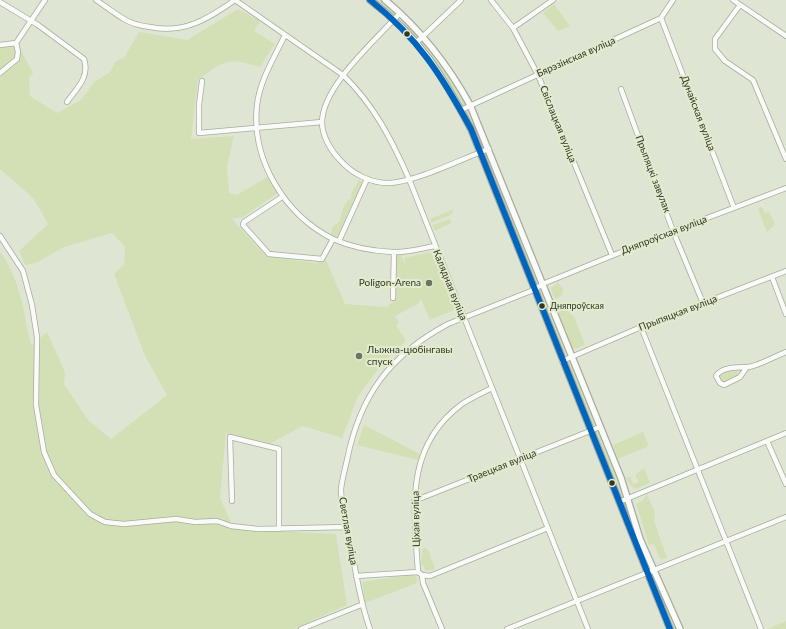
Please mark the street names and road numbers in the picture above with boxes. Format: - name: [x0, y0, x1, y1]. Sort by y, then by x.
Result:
- street label: Бярэзінская вуліца: [535, 34, 617, 80]
- street label: Дунайская вуліца: [678, 73, 718, 153]
- street label: Свіслацкая вуліца: [537, 84, 579, 164]
- street label: Прыпяцкі завулак: [633, 134, 673, 214]
- street label: Дняпроўская вуліца: [619, 213, 709, 257]
- street label: Калядная вуліца: [430, 248, 470, 322]
- street label: Прыпяцкая вуліца: [637, 293, 719, 333]
- street label: Траецкая вуліца: [466, 447, 538, 485]
- street label: Ціхая вуліца: [410, 491, 422, 547]
- street label: Светлая вуліца: [336, 496, 360, 566]

